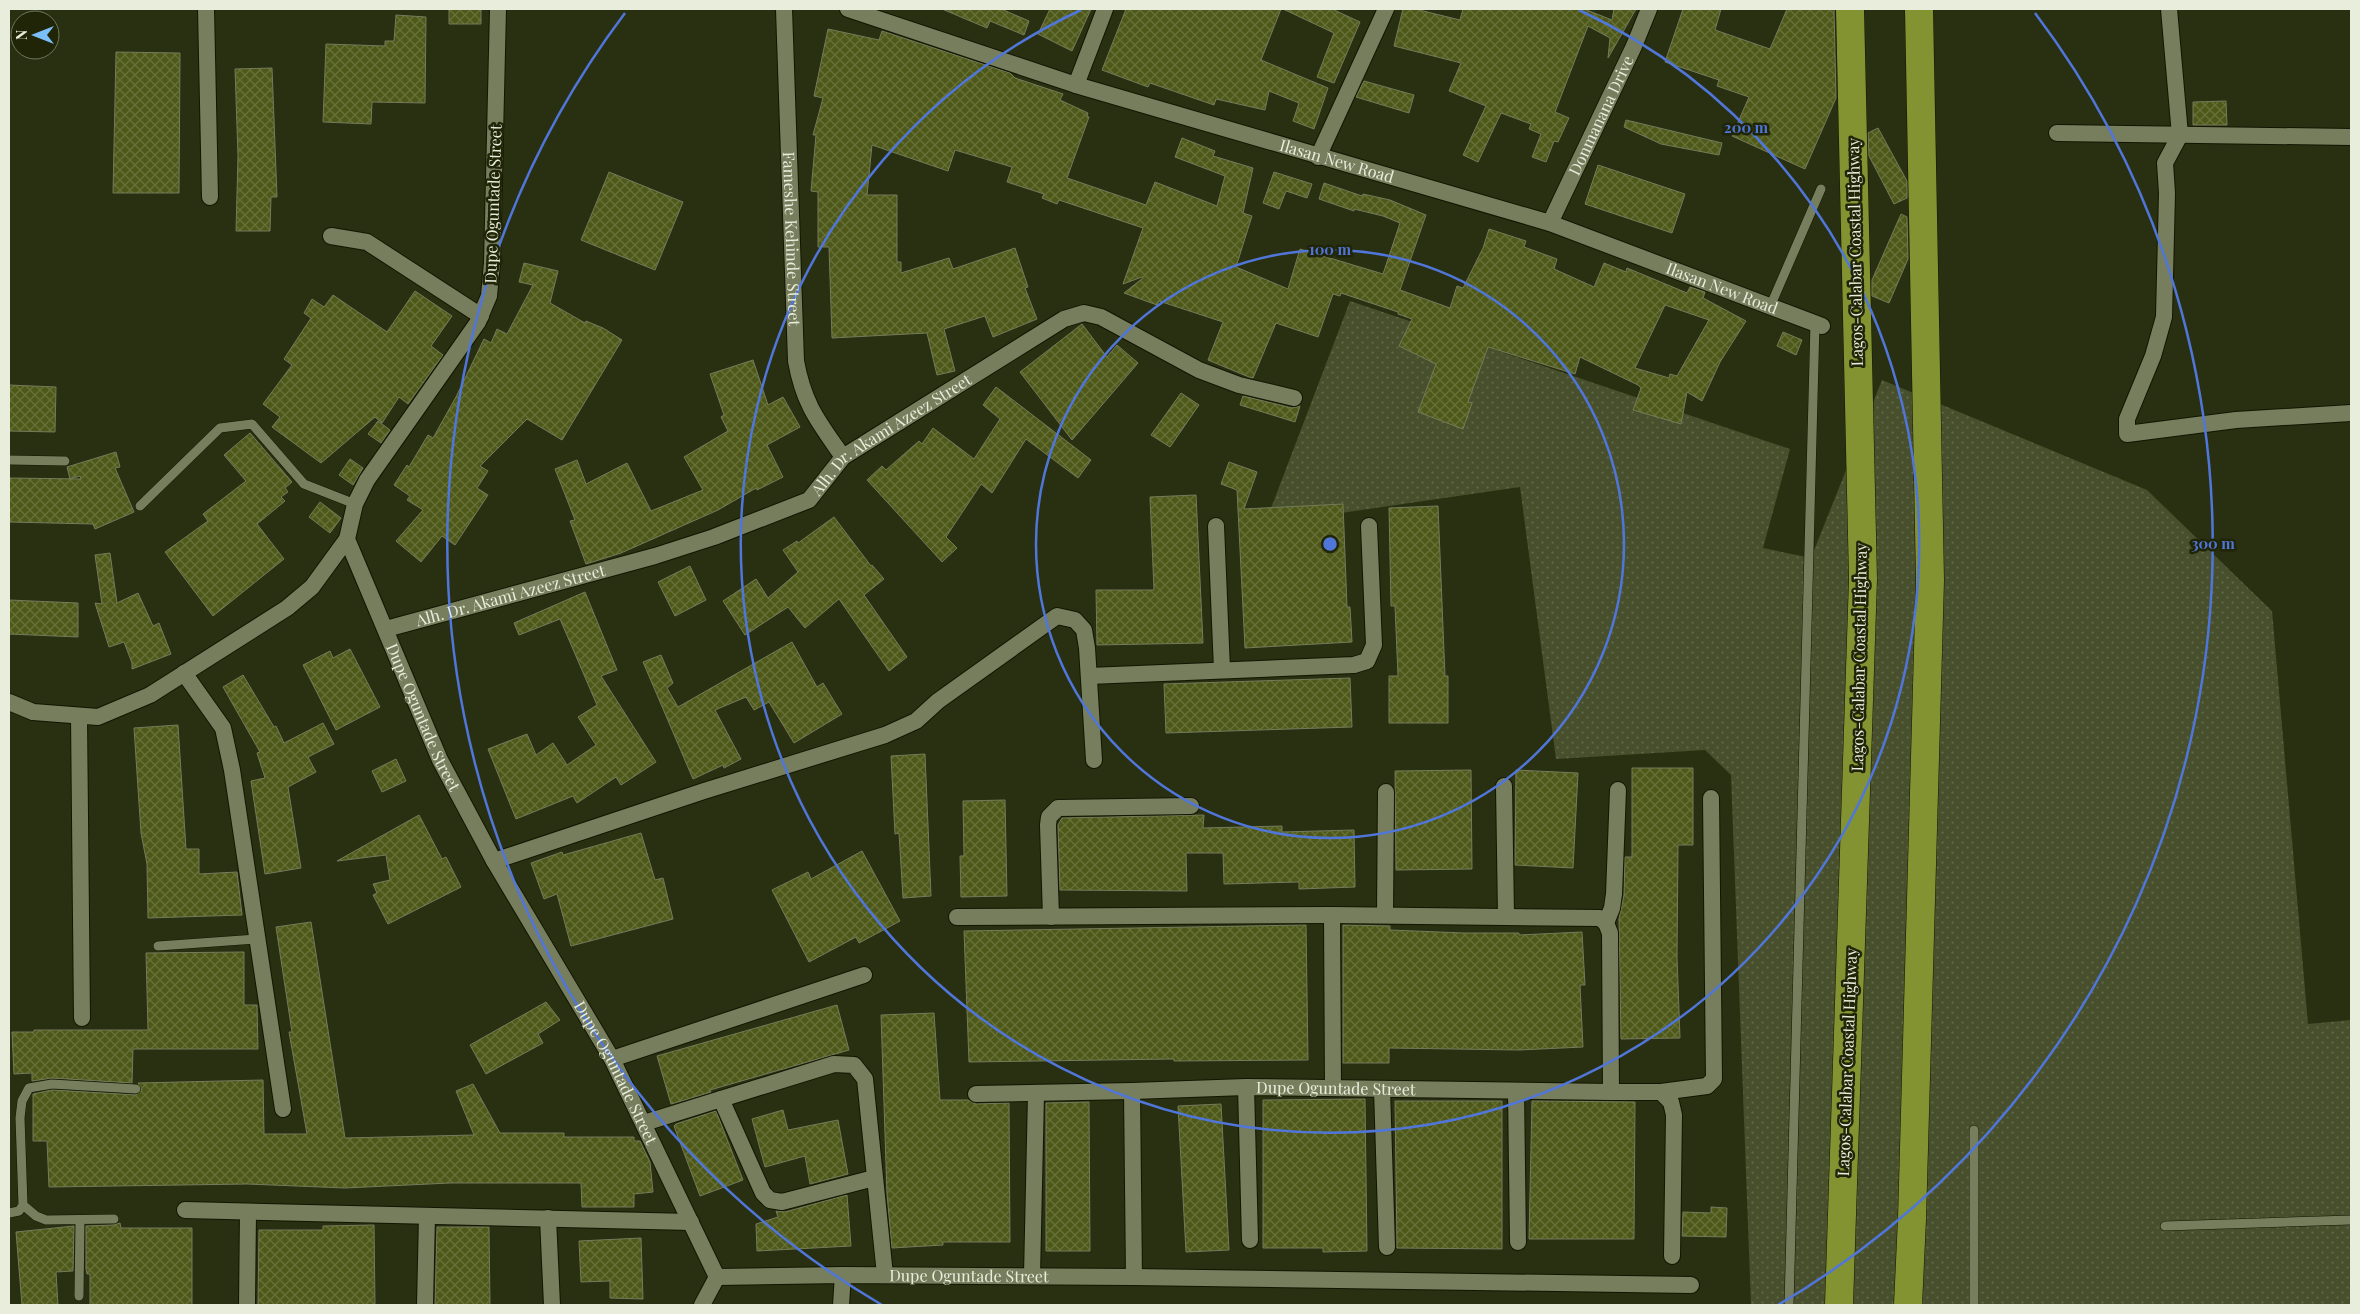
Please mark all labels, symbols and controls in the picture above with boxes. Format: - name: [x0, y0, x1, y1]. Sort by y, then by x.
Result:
- north arrow: [10, 10, 60, 60]
- text: N: [12, 30, 31, 40]
- street label: Donmanana Drive: [1563, 52, 1638, 179]
- text: 200 m: [1724, 117, 1769, 137]
- street label: Dupe Oguntade Street: [479, 124, 506, 284]
- street label: Ilasan New Road: [1277, 134, 1397, 187]
- street label: Lagos-Calabar Coastal Highway: [1842, 138, 1867, 366]
- street label: Fameshe Kehinde Street: [779, 151, 806, 327]
- text: 100 m: [1309, 239, 1352, 259]
- street label: Ilasan New Road: [1663, 257, 1781, 318]
- street label: Alh. Dr. Akami Azeez Street: [805, 368, 975, 500]
- text: 300 m: [2191, 533, 2235, 553]
- centre of rings: [1321, 535, 1339, 553]
- street label: Lagos-Calabar Coastal Highway: [1846, 543, 1871, 771]
- street label: Alh. Dr. Akami Azeez Street: [412, 559, 608, 631]
- street label: Dupe Oguntade Street: [382, 640, 466, 795]
- street label: Lagos-Calabar Coastal Highway: [1832, 947, 1861, 1177]
- street label: Dupe Oguntade Street: [570, 997, 663, 1148]
- street label: Dupe Oguntade Street: [1256, 1076, 1416, 1099]
- street label: Dupe Oguntade Street: [889, 1264, 1049, 1286]

